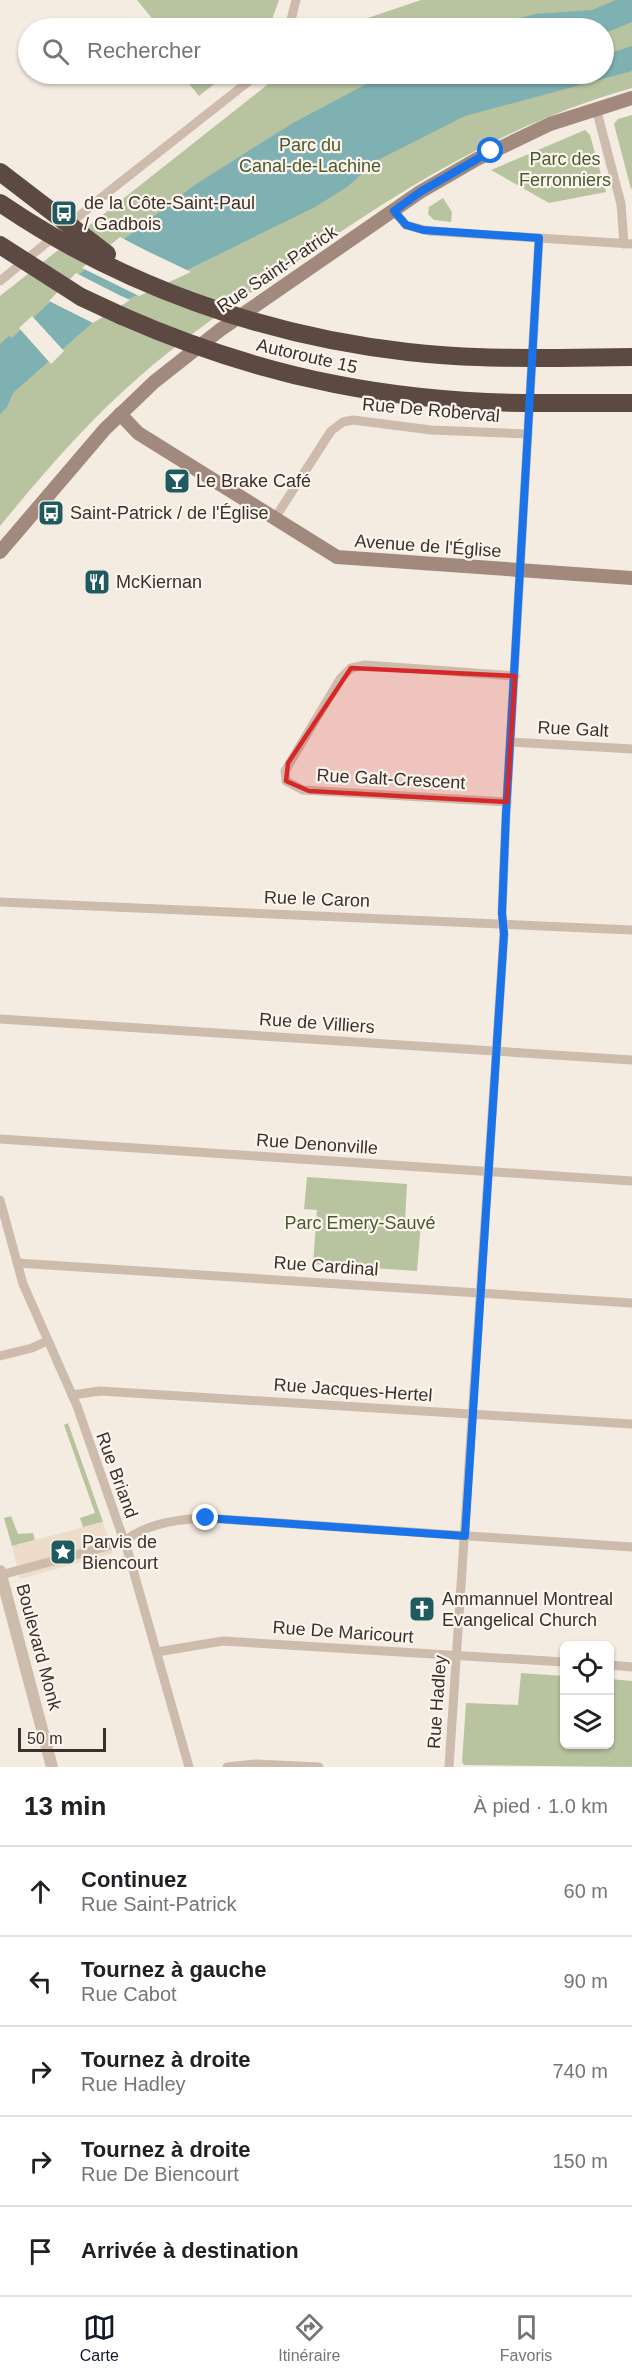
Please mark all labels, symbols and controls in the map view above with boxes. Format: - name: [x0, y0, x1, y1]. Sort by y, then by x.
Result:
- search box: [18, 18, 614, 84]
- icon: search: [39, 35, 72, 68]
- text: Rechercher: [87, 38, 201, 63]
- park label: Parc du Canal-de-Lachine: [239, 135, 381, 176]
- route start: [477, 137, 503, 163]
- park label: Parc des Ferronniers: [519, 149, 611, 190]
- place label: de la Côte-Saint-Paul / Gadbois: [84, 193, 255, 234]
- bus stop icon: de la Côte-Saint-Paul / Gadbois: [49, 198, 79, 228]
- street label: Rue Saint-Patrick: [213, 221, 341, 316]
- street label: Autoroute 15: [255, 335, 359, 377]
- street label: Rue De Roberval: [361, 394, 501, 426]
- bar icon: Le Brake Café: [162, 466, 192, 496]
- place label: Le Brake Café: [196, 471, 311, 491]
- bus stop icon: Saint-Patrick / de l'Église: [36, 498, 66, 528]
- place label: Saint-Patrick / de l'Église: [70, 503, 269, 523]
- street label: Avenue de l'Église: [354, 531, 502, 561]
- restaurant icon: McKiernan: [82, 567, 112, 597]
- place label: McKiernan: [116, 572, 202, 592]
- street label: Rue Galt: [537, 717, 609, 741]
- street label: Rue Galt-Crescent: [316, 765, 466, 793]
- street label: Rue le Caron: [264, 887, 370, 911]
- street label: Rue de Villiers: [259, 1009, 375, 1037]
- street label: Rue Denonville: [255, 1130, 379, 1158]
- park label: Parc Emery-Sauvé: [284, 1213, 436, 1233]
- street label: Rue Cardinal: [273, 1252, 379, 1280]
- street label: Rue Jacques-Hertel: [273, 1374, 433, 1406]
- street label: Rue Briand: [92, 1429, 142, 1521]
- route end: [192, 1504, 218, 1530]
- place label: Parvis de Biencourt: [82, 1532, 158, 1573]
- place icon: Parvis de Biencourt: [48, 1537, 78, 1567]
- street label: Boulevard Monk: [13, 1582, 66, 1713]
- place label: Ammannuel Montreal Evangelical Church: [442, 1589, 613, 1630]
- church icon: Ammannuel Montreal Evangelical Church: [407, 1594, 437, 1624]
- street label: Rue De Maricourt: [272, 1617, 414, 1647]
- map controls: [560, 1641, 614, 1749]
- button: locate: [560, 1641, 614, 1695]
- street label: Rue Hadley: [424, 1654, 450, 1750]
- button: layers: [560, 1695, 614, 1749]
- scale bar: [18, 1725, 106, 1752]
- text: 50 m: [27, 1730, 63, 1747]
- text: 13 min: [24, 1791, 106, 1821]
- text: À pied · 1.0 km: [473, 1795, 608, 1817]
- text: Continuez: [81, 1867, 187, 1892]
- icon: ahead: [24, 1875, 57, 1908]
- text: 60 m: [564, 1880, 608, 1902]
- text: Rue Saint-Patrick: [81, 1893, 237, 1915]
- text: Tournez à gauche: [81, 1957, 266, 1982]
- icon: left: [24, 1965, 57, 1998]
- text: 90 m: [564, 1970, 608, 1992]
- text: Rue Cabot: [81, 1983, 177, 2005]
- text: Tournez à droite: [81, 2047, 251, 2072]
- icon: right: [24, 2055, 57, 2088]
- text: 740 m: [552, 2060, 608, 2082]
- text: Rue Hadley: [81, 2073, 186, 2095]
- text: Tournez à droite: [81, 2137, 251, 2162]
- icon: right: [24, 2145, 57, 2178]
- text: 150 m: [552, 2150, 608, 2172]
- text: Rue De Biencourt: [81, 2163, 239, 2185]
- icon: arrive: [24, 2235, 57, 2268]
- text: Arrivée à destination: [81, 2238, 299, 2263]
- tab: Carte: [80, 2311, 119, 2365]
- tab: Itinéraire: [278, 2311, 340, 2365]
- tab: Favoris: [500, 2311, 552, 2365]

